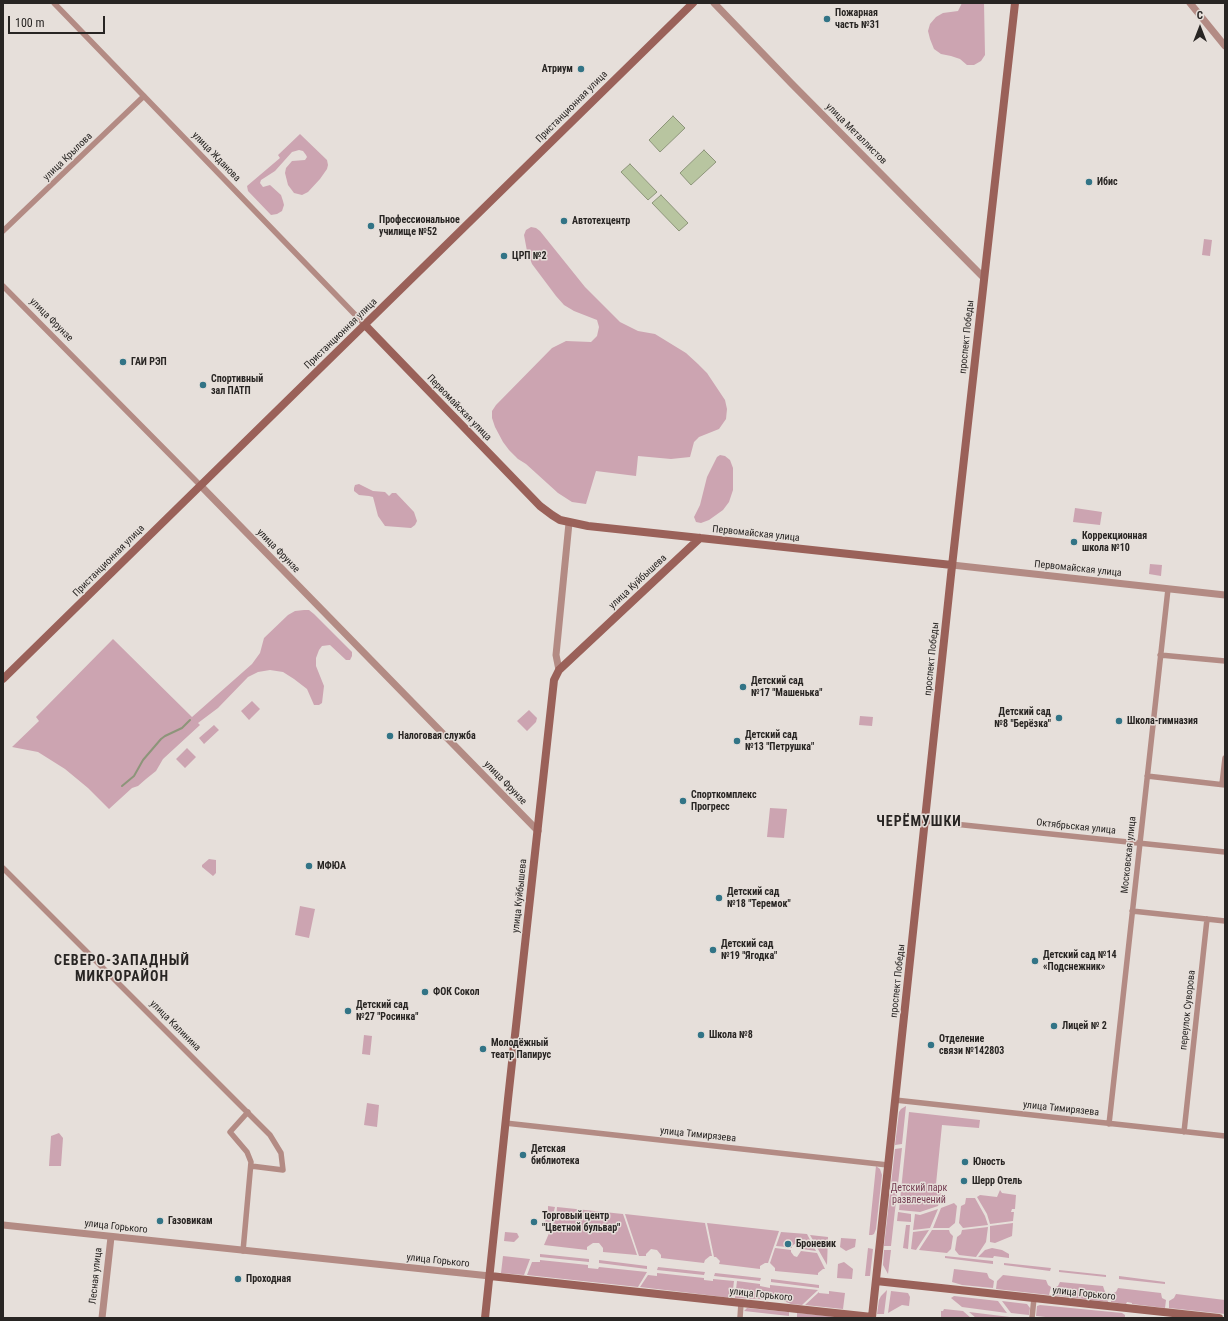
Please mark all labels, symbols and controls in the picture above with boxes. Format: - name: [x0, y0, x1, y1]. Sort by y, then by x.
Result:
- place label: Пожарная часть №31: [835, 7, 880, 30]
- scale bar: [10, 8, 107, 34]
- north arrow: [1180, 8, 1220, 48]
- text: С: [1197, 9, 1203, 22]
- marker: Пожарная часть №31: [822, 14, 832, 24]
- text: 100 m: [15, 16, 45, 30]
- place label: Атриум: [542, 63, 573, 75]
- marker: Атриум: [576, 64, 586, 74]
- street label: Пристанционная улица: [534, 69, 610, 145]
- street label: улица Металлистов: [823, 101, 889, 167]
- street label: улица Жданова: [189, 130, 243, 184]
- street label: улица Крылова: [41, 131, 95, 183]
- place label: Ибис: [1097, 176, 1118, 188]
- marker: Ибис: [1084, 177, 1094, 187]
- place label: Профессиональное училище №52: [379, 214, 460, 238]
- place label: Автотехцентр: [572, 215, 630, 227]
- marker: Автотехцентр: [559, 216, 569, 226]
- marker: Профессиональное училище №52: [366, 221, 376, 231]
- place label: ЦРП №2: [512, 250, 547, 262]
- marker: ЦРП №2: [499, 251, 509, 261]
- street label: улица Фрунзе: [27, 296, 75, 344]
- street label: Пристанционная улица: [302, 296, 380, 372]
- street label: проспект Победы: [957, 300, 977, 374]
- place label: ГАИ РЭП: [131, 356, 167, 368]
- marker: ГАИ РЭП: [118, 357, 128, 367]
- street label: Первомайская улица: [424, 372, 494, 444]
- place label: Спортивный зал ПАТП: [211, 373, 263, 396]
- marker: Спортивный зал ПАТП: [198, 380, 208, 390]
- street label: Пристанционная улица: [71, 523, 147, 599]
- street label: Первомайская улица: [712, 523, 800, 545]
- street label: улица Фрунзе: [254, 526, 302, 576]
- place label: Коррекционная школа №10: [1082, 530, 1147, 554]
- marker: Коррекционная школа №10: [1069, 537, 1079, 547]
- street label: улица Куйбышева: [607, 552, 669, 612]
- street label: Первомайская улица: [1034, 558, 1122, 580]
- street label: проспект Победы: [922, 622, 942, 696]
- place label: Детский сад №17 "Машенька": [751, 675, 822, 698]
- marker: Детский сад №17 "Машенька": [738, 682, 748, 692]
- place label: Детский сад №8 "Берёзка": [994, 706, 1051, 730]
- marker: Детский сад №8 "Берёзка": [1054, 713, 1064, 723]
- place label: Школа-гимназия: [1127, 715, 1198, 727]
- marker: Школа-гимназия: [1114, 716, 1124, 726]
- place label: Детский сад №13 "Петрушка": [745, 729, 814, 752]
- place label: Налоговая служба: [398, 730, 476, 742]
- marker: Налоговая служба: [385, 731, 395, 741]
- marker: Детский сад №13 "Петрушка": [732, 736, 742, 746]
- street label: улица Фрунзе: [481, 758, 529, 808]
- place label: Спорткомплекс Прогресс: [691, 789, 757, 812]
- marker: Спорткомплекс Прогресс: [678, 796, 688, 806]
- district label: ЧЕРЁМУШКИ: [876, 814, 962, 830]
- street label: Московская улица: [1119, 816, 1139, 894]
- street label: Октябрьская улица: [1036, 817, 1116, 837]
- street label: улица Куйбышева: [510, 858, 530, 934]
- place label: МФЮА: [317, 860, 346, 872]
- marker: МФЮА: [304, 861, 314, 871]
- place label: Детский сад №18 "Теремок": [727, 886, 791, 910]
- marker: Детский сад №18 "Теремок": [714, 893, 724, 903]
- place label: Детский сад №19 "Ягодка": [721, 938, 777, 962]
- street label: проспект Победы: [888, 944, 908, 1018]
- marker: Детский сад №19 "Ягодка": [708, 945, 718, 955]
- place label: Детский сад №14 «Подснежник»: [1043, 949, 1117, 972]
- district label: СЕВЕРО-ЗАПАДНЫЙ МИКРОРАЙОН: [54, 953, 190, 986]
- marker: Детский сад №14 «Подснежник»: [1030, 956, 1040, 966]
- street label: переулок Суворова: [1178, 969, 1198, 1051]
- place label: ФОК Сокол: [433, 986, 480, 998]
- marker: ФОК Сокол: [420, 987, 430, 997]
- street label: улица Калинина: [147, 998, 203, 1054]
- place label: Детский сад №27 "Росинка": [356, 999, 418, 1022]
- marker: Детский сад №27 "Росинка": [343, 1006, 353, 1016]
- place label: Лицей № 2: [1062, 1020, 1107, 1032]
- marker: Лицей № 2: [1049, 1021, 1059, 1031]
- place label: Школа №8: [709, 1029, 753, 1041]
- marker: Школа №8: [696, 1030, 706, 1040]
- place label: Отделение связи №142803: [939, 1033, 1004, 1056]
- place label: Молодёжный театр Папирус: [491, 1037, 551, 1060]
- marker: Отделение связи №142803: [926, 1040, 936, 1050]
- marker: Молодёжный театр Папирус: [478, 1044, 488, 1054]
- street label: улица Тимирязева: [1022, 1099, 1100, 1119]
- street label: улица Тимирязева: [659, 1125, 737, 1145]
- place label: Детская библиотека: [531, 1143, 580, 1166]
- marker: Детская библиотека: [518, 1150, 528, 1160]
- place label: Юность: [973, 1156, 1005, 1168]
- marker: Юность: [960, 1157, 970, 1167]
- place label: Шерр Отель: [972, 1175, 1022, 1187]
- marker: Шерр Отель: [959, 1176, 969, 1186]
- park label: Детский парк развлечений: [891, 1182, 947, 1206]
- place label: Торговый центр "Цветной бульвар": [542, 1210, 620, 1234]
- place label: Газовикам: [168, 1215, 213, 1227]
- marker: Газовикам: [155, 1216, 165, 1226]
- marker: Торговый центр "Цветной бульвар": [529, 1217, 539, 1227]
- street label: улица Горького: [84, 1218, 148, 1236]
- place label: Броневик: [796, 1238, 836, 1250]
- marker: Броневик: [783, 1239, 793, 1249]
- street label: Лесная улица: [87, 1247, 105, 1305]
- street label: улица Горького: [406, 1252, 470, 1270]
- place label: Проходная: [246, 1273, 291, 1285]
- marker: Проходная: [233, 1274, 243, 1284]
- street label: улица Горького: [1052, 1285, 1116, 1303]
- street label: улица Горького: [729, 1286, 793, 1304]

